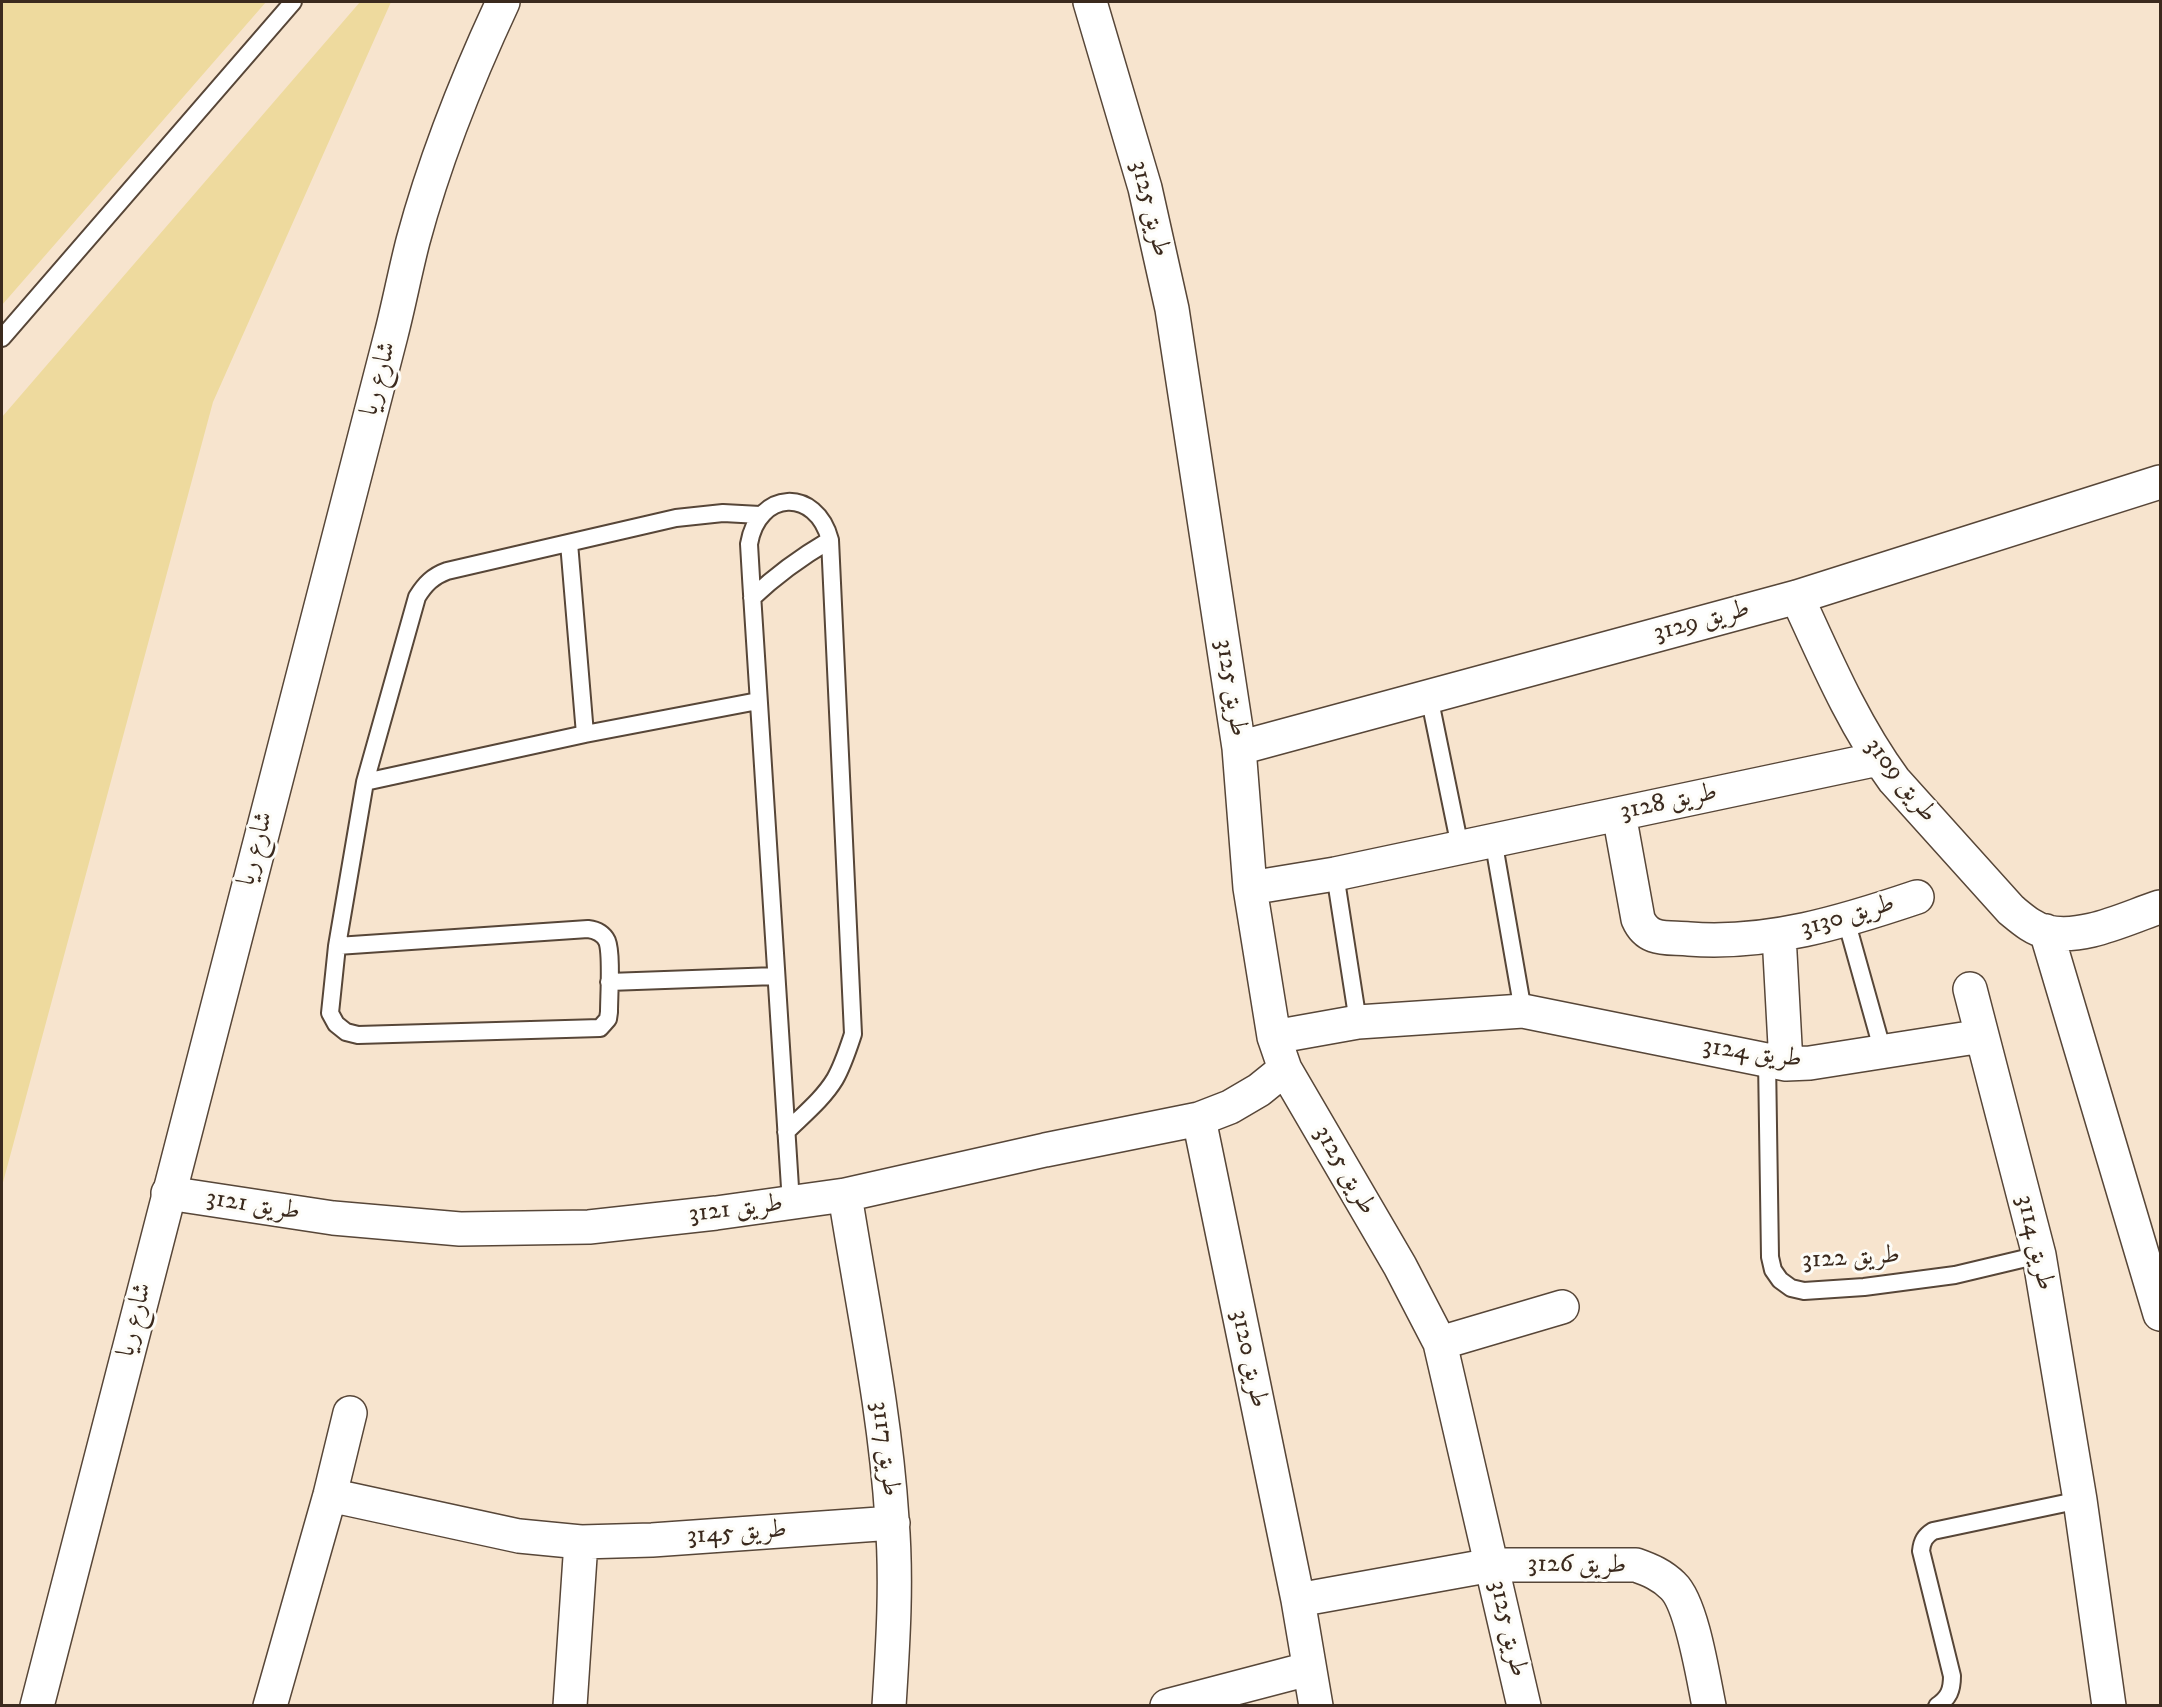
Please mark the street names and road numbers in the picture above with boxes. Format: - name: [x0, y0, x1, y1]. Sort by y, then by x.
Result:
- street label: طريق 3125: [1122, 158, 1176, 260]
- street label: شارع ريا: [355, 339, 405, 419]
- street label: طريق 3129: [1651, 594, 1753, 650]
- street label: طريق 3125: [1207, 637, 1253, 739]
- street label: طريق 3109: [1857, 732, 1943, 830]
- street label: طريق 3128: [1618, 778, 1720, 828]
- street label: شارع ريا: [232, 809, 282, 889]
- street label: طريق 3130: [1798, 889, 1898, 945]
- street label: طريق 3124: [1700, 1032, 1804, 1076]
- street label: طريق 3125: [1306, 1121, 1382, 1221]
- street label: طريق 3121: [204, 1183, 302, 1229]
- street label: طريق 3121: [687, 1189, 785, 1231]
- street label: طريق 3114: [2008, 1192, 2060, 1294]
- street label: طريق 3122: [1801, 1241, 1901, 1277]
- street label: شارع ريا: [112, 1280, 160, 1360]
- street label: طريق 3120: [1222, 1307, 1274, 1411]
- street label: طريق 3117: [863, 1400, 905, 1498]
- street label: طريق 3145: [686, 1515, 788, 1553]
- street label: طريق 3126: [1527, 1550, 1627, 1582]
- street label: طريق 3125: [1481, 1578, 1533, 1680]

